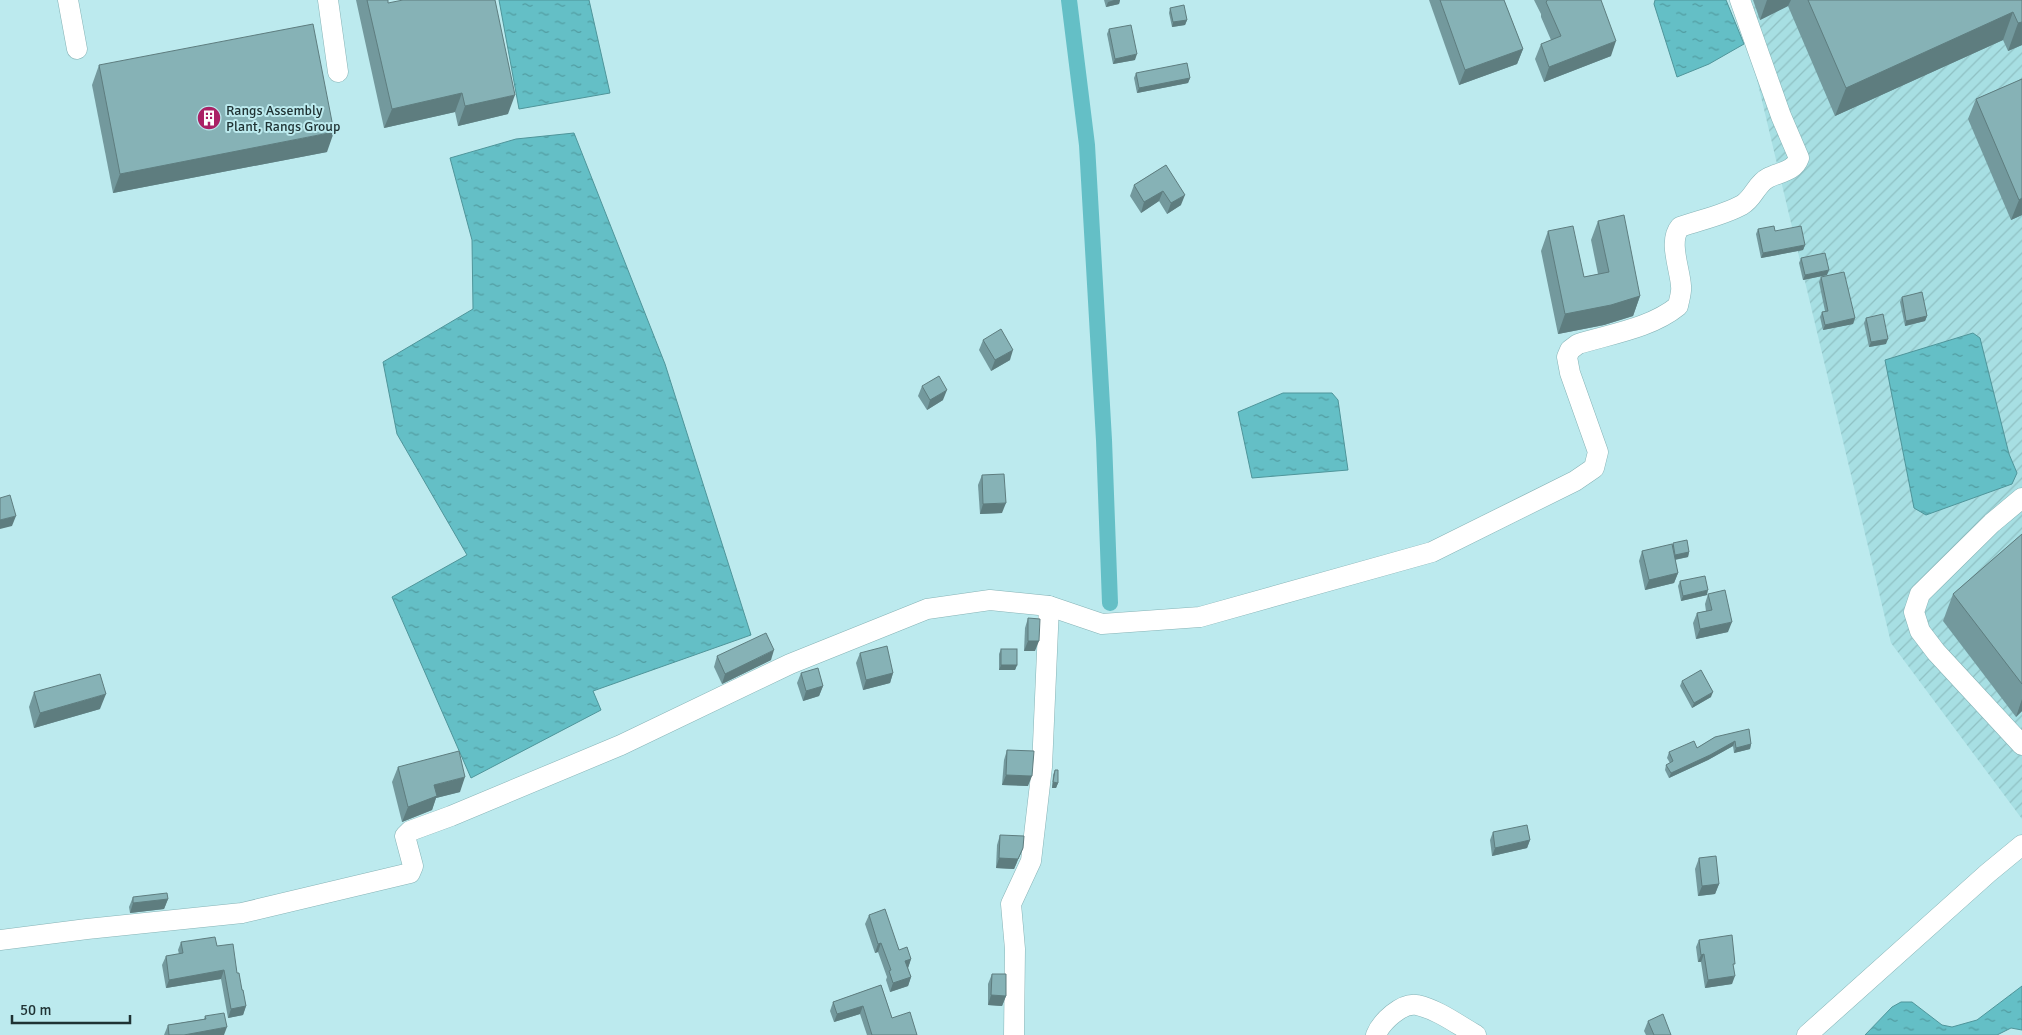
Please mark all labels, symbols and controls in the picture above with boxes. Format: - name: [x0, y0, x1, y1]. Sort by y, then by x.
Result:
- place label: Rangs Assembly Plant, Rangs Group: [226, 102, 340, 135]
- building icon: Rangs Assembly Plant, Rangs Group: [196, 105, 222, 131]
- scale bar: [12, 992, 130, 1024]
- text: 50 m: [20, 1001, 51, 1019]

